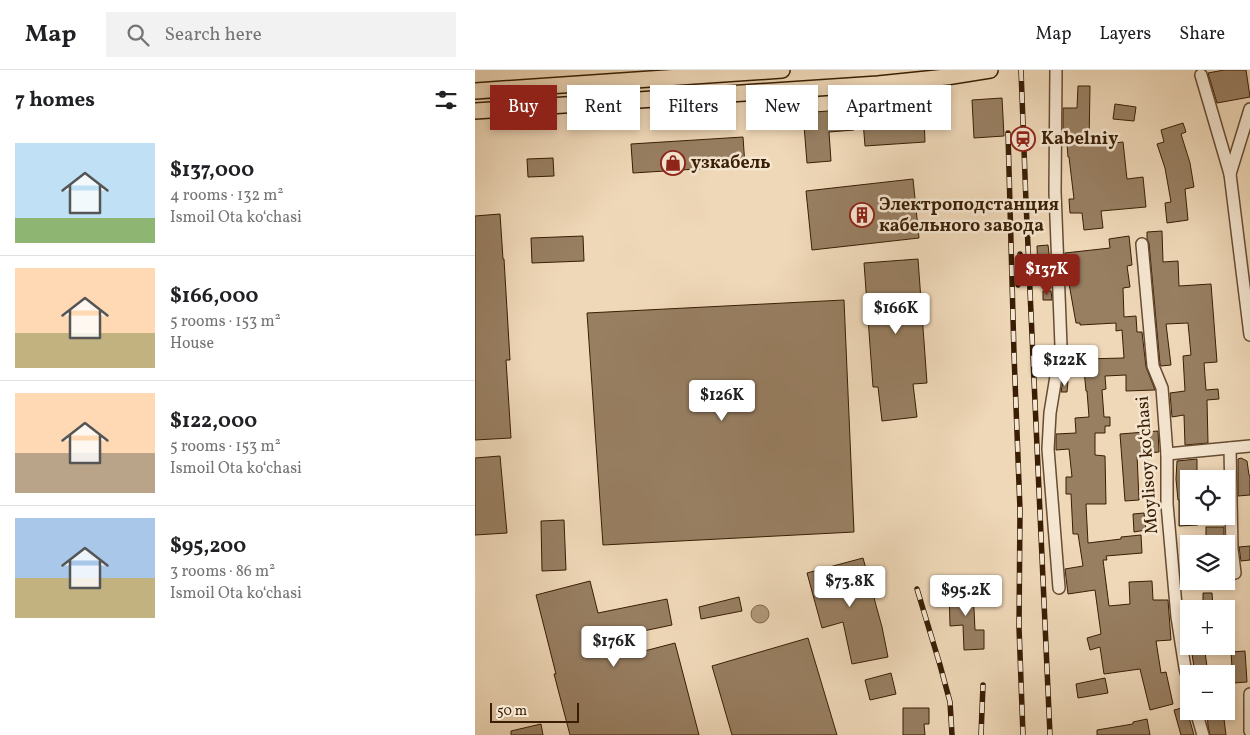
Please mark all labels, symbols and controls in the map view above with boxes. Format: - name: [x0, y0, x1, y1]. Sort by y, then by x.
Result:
- search box: [106, 12, 456, 57]
- text: Map: [25, 18, 76, 52]
- icon: search: [124, 21, 152, 49]
- text: Search here: [164, 22, 262, 48]
- text: Map: [1035, 22, 1071, 47]
- text: Layers: [1099, 22, 1151, 47]
- text: Share: [1179, 22, 1225, 47]
- chip: Buy: [490, 85, 557, 130]
- chip: Rent: [567, 85, 640, 130]
- chip: Filters: [650, 85, 736, 130]
- chip: New: [746, 85, 818, 130]
- chip: Apartment: [828, 85, 951, 130]
- text: 7 homes: [15, 86, 95, 115]
- icon: filters: [432, 86, 460, 114]
- station icon: Kabelniy: [1010, 126, 1036, 152]
- place label: Kabelniy: [1041, 127, 1118, 152]
- shop icon: узкабель: [660, 150, 686, 176]
- place label: узкабель: [691, 151, 771, 176]
- text: $137,000: [170, 156, 254, 185]
- icon: home: [55, 163, 115, 223]
- text: 4 rooms · 132 m²: [170, 185, 283, 207]
- place label: Электроподстанция кабельного завода: [879, 193, 1059, 239]
- building icon: Электроподстанция кабельного завода: [849, 202, 875, 228]
- text: Ismoil Ota koʻchasi: [170, 207, 302, 229]
- pin: $137K: [1012, 254, 1082, 296]
- text: $137K: [1026, 259, 1068, 281]
- text: $166,000: [170, 282, 259, 311]
- icon: home: [55, 288, 115, 348]
- pin: $166K: [861, 292, 931, 335]
- text: $166K: [874, 298, 918, 320]
- text: 5 rooms · 153 m²: [170, 311, 281, 333]
- text: House: [170, 333, 214, 355]
- pin: $122K: [1030, 344, 1100, 387]
- text: $122K: [1043, 350, 1087, 372]
- pin: $126K: [687, 380, 757, 422]
- text: $126K: [700, 385, 744, 407]
- street label: Moylisoy koʻchasi: [1131, 395, 1165, 535]
- text: $122,000: [170, 407, 257, 436]
- icon: home: [55, 413, 115, 473]
- text: 5 rooms · 153 m²: [170, 436, 281, 458]
- text: Ismoil Ota koʻchasi: [170, 458, 302, 480]
- map controls: [1180, 470, 1235, 720]
- button: locate: [1180, 470, 1235, 525]
- text: $95,200: [170, 532, 246, 561]
- button: layers: [1180, 535, 1235, 590]
- icon: home: [55, 538, 115, 598]
- text: 3 rooms · 86 m²: [170, 561, 275, 583]
- pin: $73.8K: [809, 566, 891, 608]
- text: $73.8K: [825, 571, 875, 593]
- pin: $95.2K: [925, 574, 1007, 617]
- text: $95.2K: [941, 580, 991, 602]
- text: Ismoil Ota koʻchasi: [170, 583, 302, 605]
- button: +: [1180, 600, 1235, 655]
- pin: $176K: [579, 626, 649, 668]
- text: $176K: [592, 631, 636, 653]
- button: −: [1180, 665, 1235, 720]
- scale bar: [490, 700, 579, 723]
- text: 50 m: [497, 702, 527, 721]

